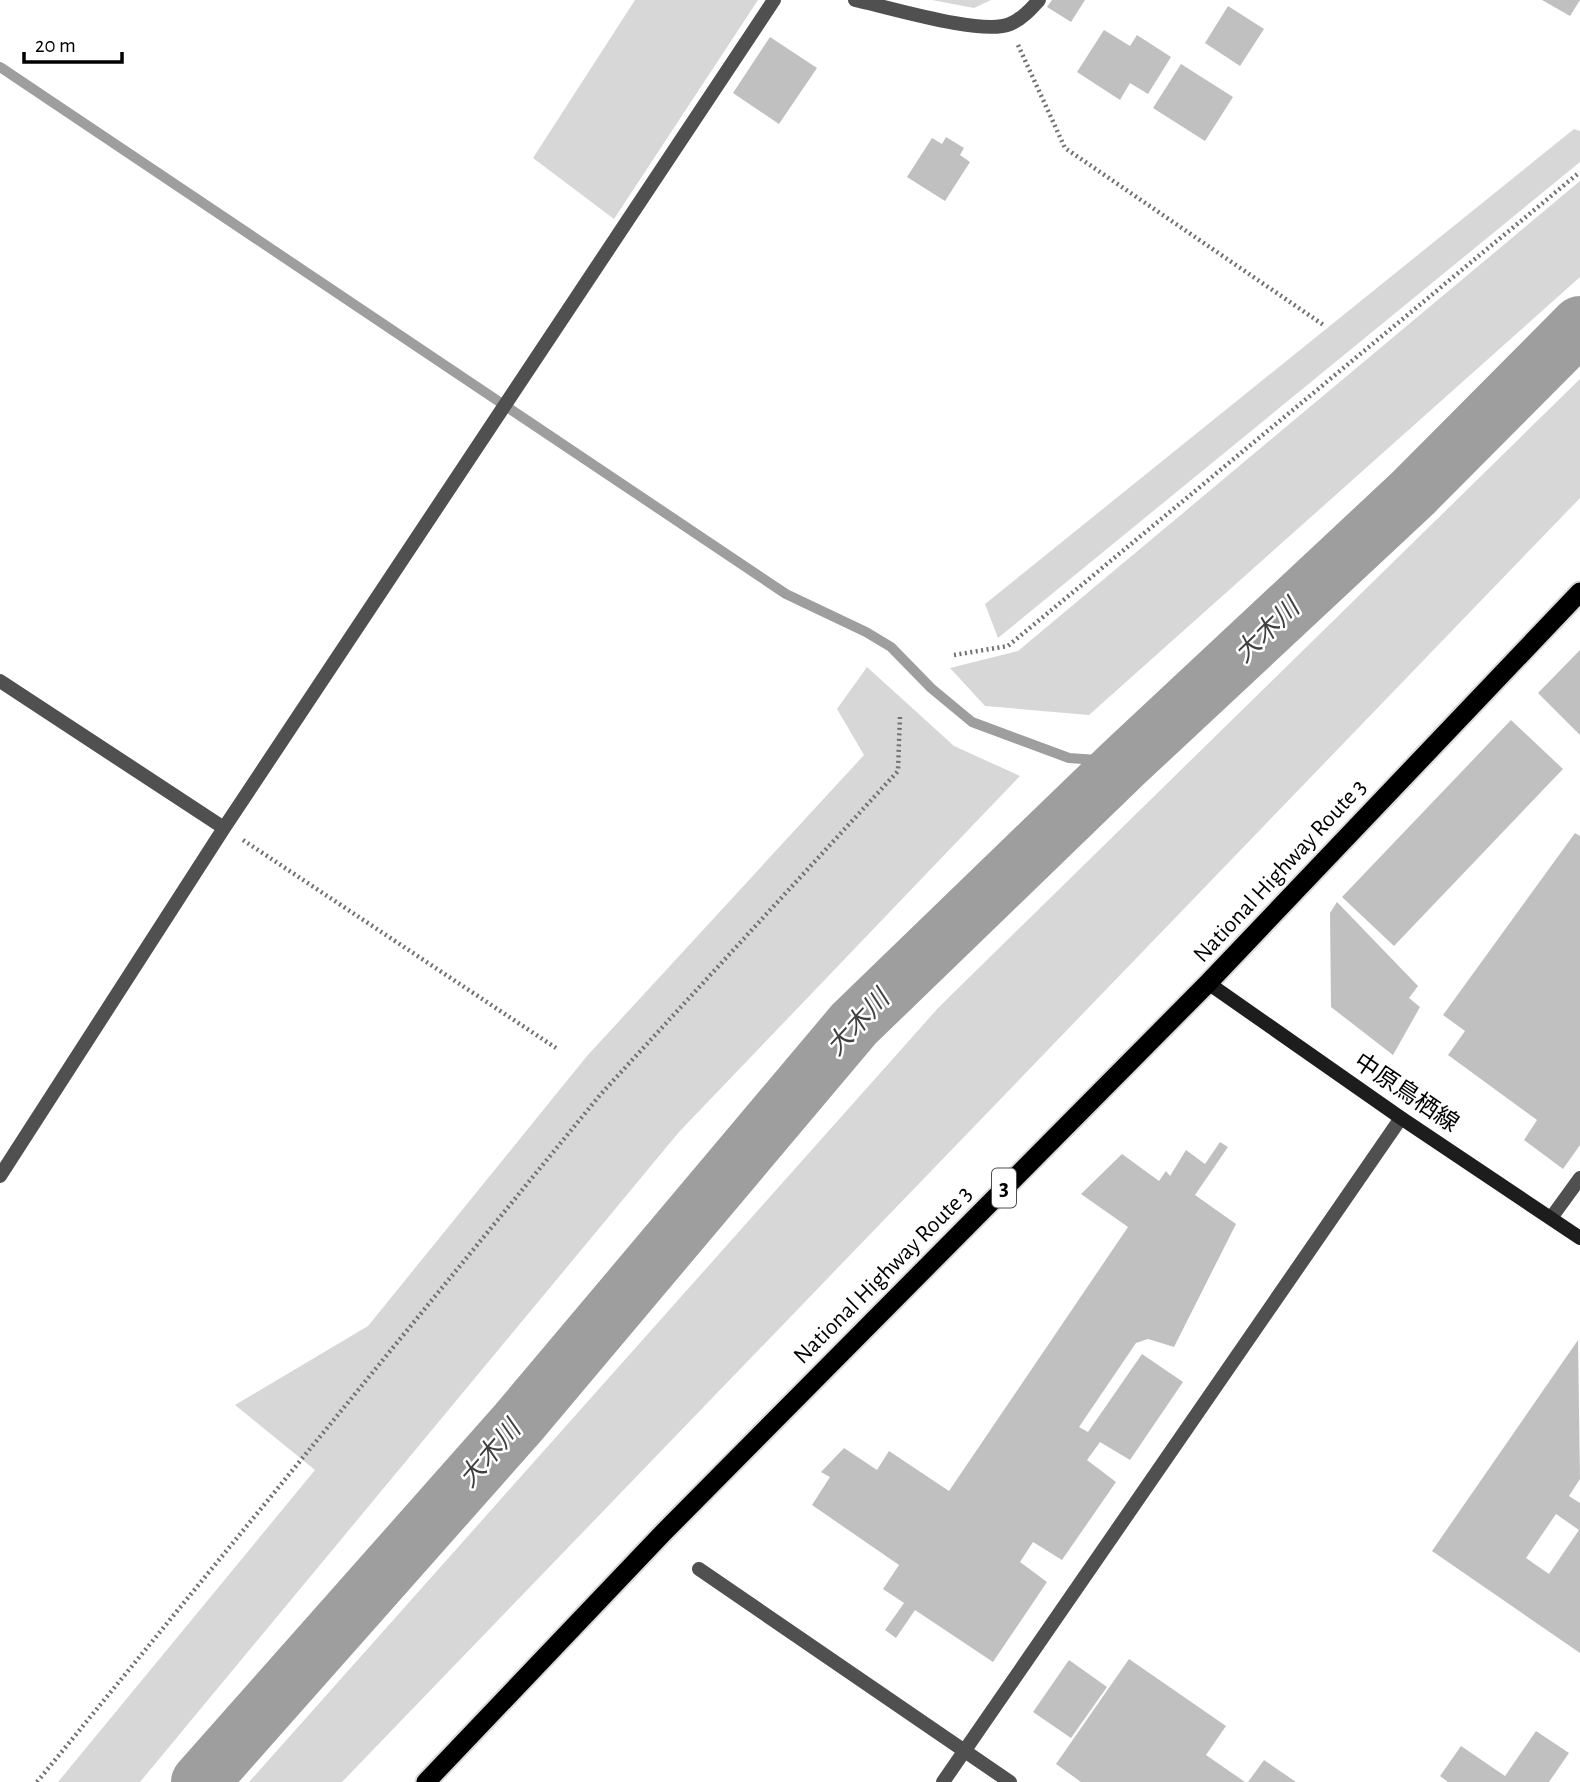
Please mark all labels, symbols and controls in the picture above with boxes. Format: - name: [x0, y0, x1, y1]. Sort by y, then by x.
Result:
- scale bar: [24, 21, 122, 65]
- text: 20 m: [35, 35, 76, 56]
- water label: 大木川: [1229, 592, 1306, 667]
- street label: National Highway Route 3: [1189, 775, 1371, 967]
- water label: 大木川: [821, 983, 896, 1060]
- street label: 中原鳥栖線: [1350, 1048, 1464, 1137]
- road number: 3: [992, 1168, 1016, 1208]
- street label: National Highway Route 3: [789, 1181, 977, 1369]
- water label: 大木川: [454, 1413, 527, 1492]

